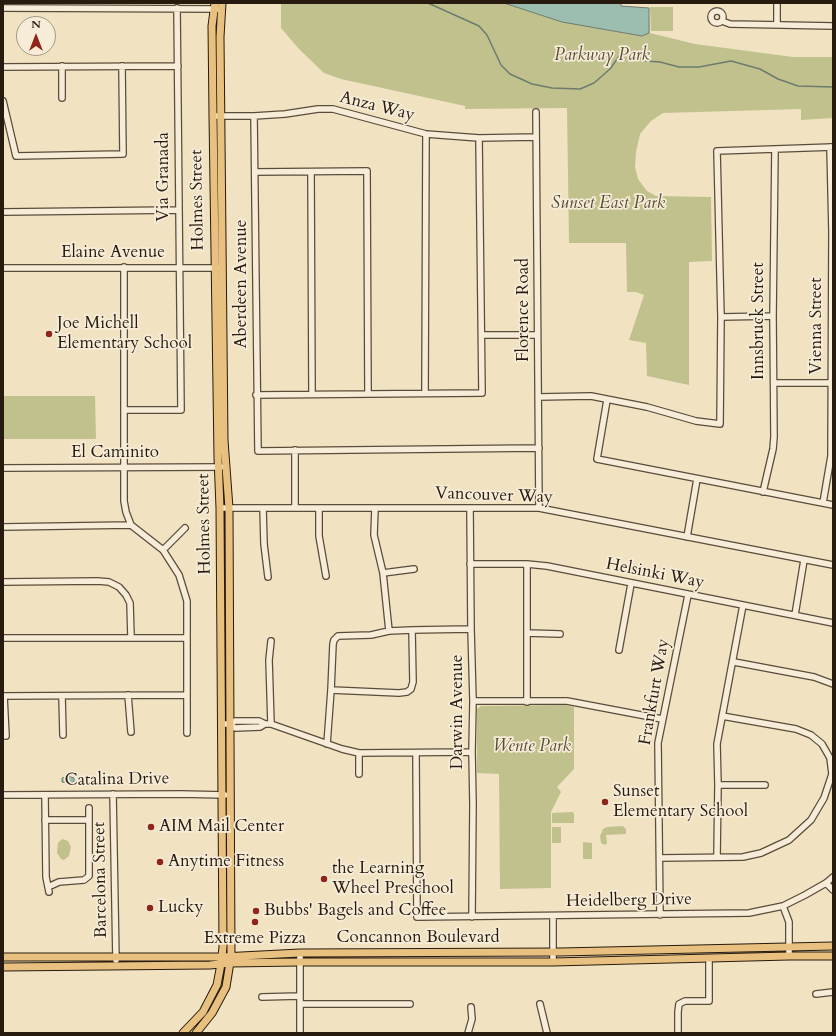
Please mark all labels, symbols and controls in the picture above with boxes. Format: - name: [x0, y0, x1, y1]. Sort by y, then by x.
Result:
- north arrow: [16, 16, 56, 56]
- text: N: [31, 17, 41, 32]
- park label: Parkway Park: [554, 46, 650, 66]
- street label: Anza Way: [337, 88, 417, 126]
- street label: Via Granada: [154, 132, 174, 222]
- street label: Holmes Street: [187, 149, 209, 251]
- park label: Sunset East Park: [551, 194, 665, 214]
- street label: Aberdeen Avenue: [232, 220, 252, 348]
- street label: Elaine Avenue: [61, 243, 165, 263]
- street label: Florence Road: [514, 258, 534, 362]
- street label: Innsbruck Street: [749, 262, 769, 380]
- street label: Vienna Street: [807, 277, 827, 375]
- place label: Joe Michell Elementary School: [57, 314, 192, 354]
- marker: Joe Michell Elementary School: [44, 329, 54, 339]
- street label: El Caminito: [71, 443, 159, 463]
- street label: Holmes Street: [194, 473, 216, 575]
- street label: Vancouver Way: [435, 484, 553, 508]
- street label: Helsinki Way: [604, 554, 706, 594]
- street label: Frankfurt Way: [636, 637, 674, 747]
- street label: Darwin Avenue: [448, 654, 468, 770]
- park label: Wente Park: [493, 737, 571, 757]
- street label: Catalina Drive: [64, 769, 170, 791]
- place label: Sunset Elementary School: [613, 782, 748, 822]
- marker: Sunset Elementary School: [600, 797, 610, 807]
- place label: AIM Mail Center: [159, 817, 284, 837]
- street label: Barcelona Street: [90, 822, 112, 938]
- marker: AIM Mail Center: [146, 822, 156, 832]
- place label: Anytime Fitness: [168, 852, 284, 872]
- marker: Anytime Fitness: [155, 857, 165, 867]
- place label: the Learning Wheel Preschool: [332, 859, 454, 899]
- marker: the Learning Wheel Preschool: [319, 874, 329, 884]
- street label: Heidelberg Drive: [566, 890, 692, 912]
- place label: Lucky: [158, 898, 203, 918]
- place label: Bubbs' Bagels and Coffee: [264, 901, 446, 921]
- marker: Lucky: [145, 903, 155, 913]
- marker: Bubbs' Bagels and Coffee: [251, 906, 261, 916]
- marker: Extreme Pizza: [250, 917, 260, 927]
- street label: Concannon Boulevard: [336, 928, 500, 948]
- place label: Extreme Pizza: [204, 929, 306, 949]

